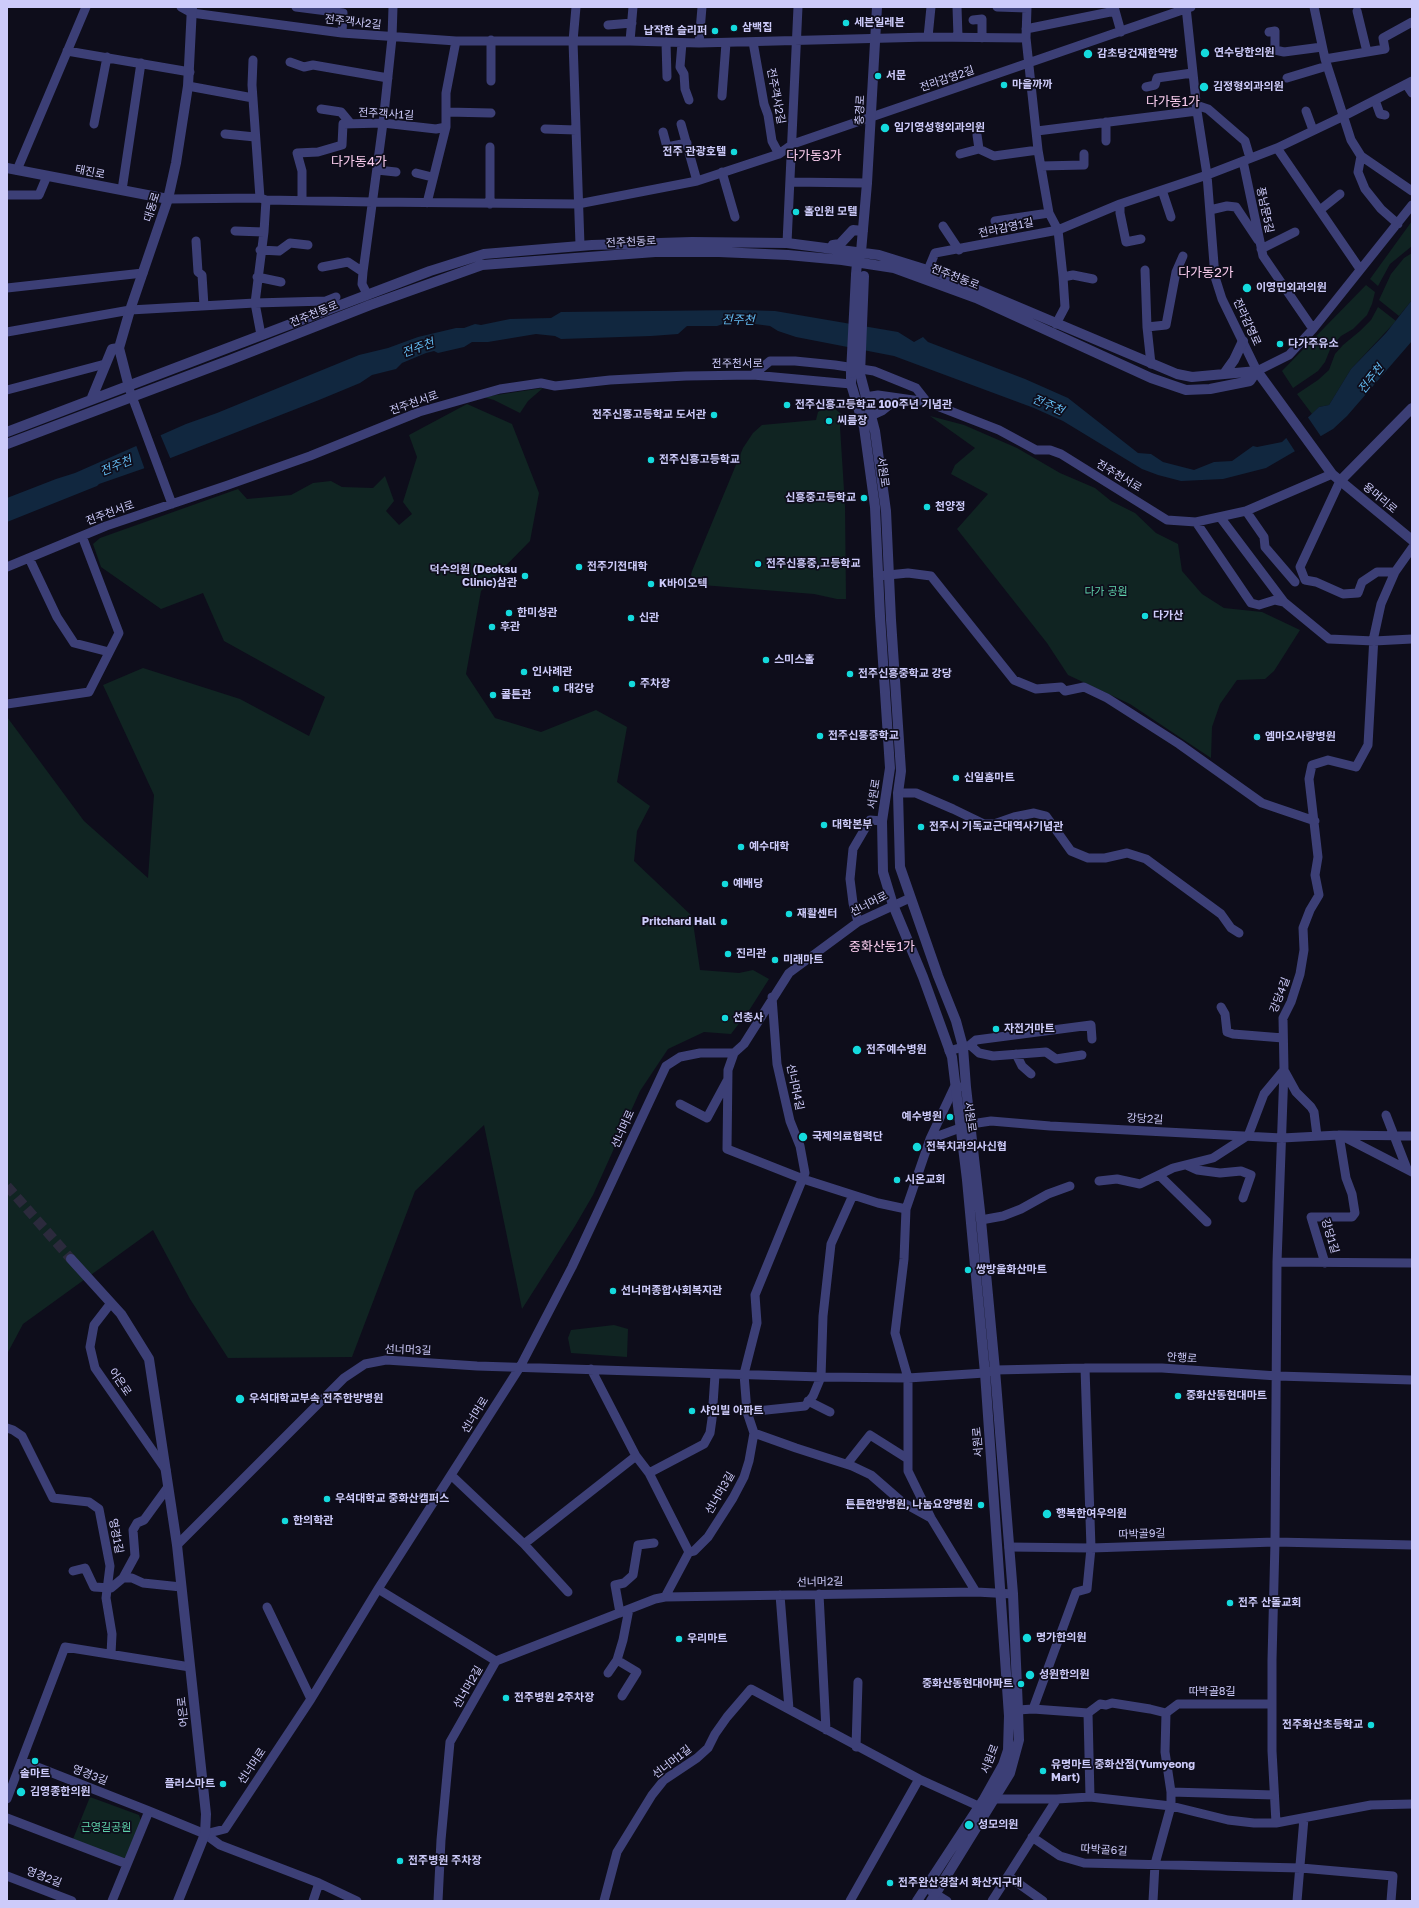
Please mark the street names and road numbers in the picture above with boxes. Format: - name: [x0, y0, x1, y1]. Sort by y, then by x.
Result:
- street label: 전주객사2길: [324, 12, 382, 32]
- street label: 전라감영2길: [918, 63, 976, 95]
- street label: 전주객사2길: [764, 67, 788, 125]
- street label: 충경로: [853, 94, 867, 126]
- street label: 전주객사1길: [358, 106, 414, 122]
- street label: 태진로: [74, 163, 106, 181]
- street label: 풍남문5길: [1254, 186, 1276, 234]
- street label: 대동로: [141, 191, 163, 223]
- street label: 전라감영1길: [977, 216, 1035, 240]
- street label: 전주천동로: [605, 234, 657, 250]
- street label: 전주천동로: [929, 262, 981, 292]
- street label: 전라감영로: [1230, 296, 1264, 348]
- street label: 전주천동로: [288, 298, 340, 330]
- street label: 전주천서로: [712, 357, 762, 371]
- street label: 전주천서로: [388, 389, 440, 417]
- street label: 서원로: [874, 456, 892, 488]
- street label: 전주천서로: [1094, 457, 1144, 495]
- street label: 용머리로: [1360, 480, 1400, 516]
- street label: 전주천서로: [84, 498, 136, 528]
- street label: 서원로: [865, 778, 883, 810]
- street label: 선너머로: [848, 889, 890, 919]
- street label: 강당4길: [1267, 975, 1293, 1015]
- street label: 선너머4길: [784, 1063, 806, 1111]
- street label: 서원로: [961, 1101, 979, 1133]
- street label: 선너머로: [609, 1108, 637, 1150]
- street label: 강당2길: [1126, 1111, 1164, 1127]
- street label: 강당1길: [1318, 1217, 1342, 1255]
- street label: 선너머3길: [384, 1343, 432, 1357]
- street label: 안행로: [1166, 1350, 1198, 1366]
- street label: 어은로: [106, 1366, 134, 1398]
- street label: 선너머로: [459, 1394, 491, 1436]
- street label: 서원로: [970, 1426, 986, 1458]
- street label: 선너머3길: [703, 1469, 737, 1517]
- street label: 영경1길: [106, 1517, 126, 1555]
- street label: 따박골9길: [1118, 1527, 1166, 1541]
- street label: 선너머2길: [796, 1575, 844, 1589]
- street label: 선너머2길: [451, 1663, 485, 1711]
- street label: 따박골8길: [1188, 1685, 1236, 1699]
- street label: 어은로: [175, 1696, 191, 1728]
- street label: 서원로: [978, 1742, 1002, 1776]
- street label: 선너머1길: [650, 1743, 694, 1781]
- street label: 선너머로: [235, 1746, 269, 1786]
- street label: 영경3길: [70, 1762, 110, 1788]
- street label: 따박골6길: [1080, 1842, 1128, 1858]
- street label: 영경2길: [24, 1864, 64, 1890]

